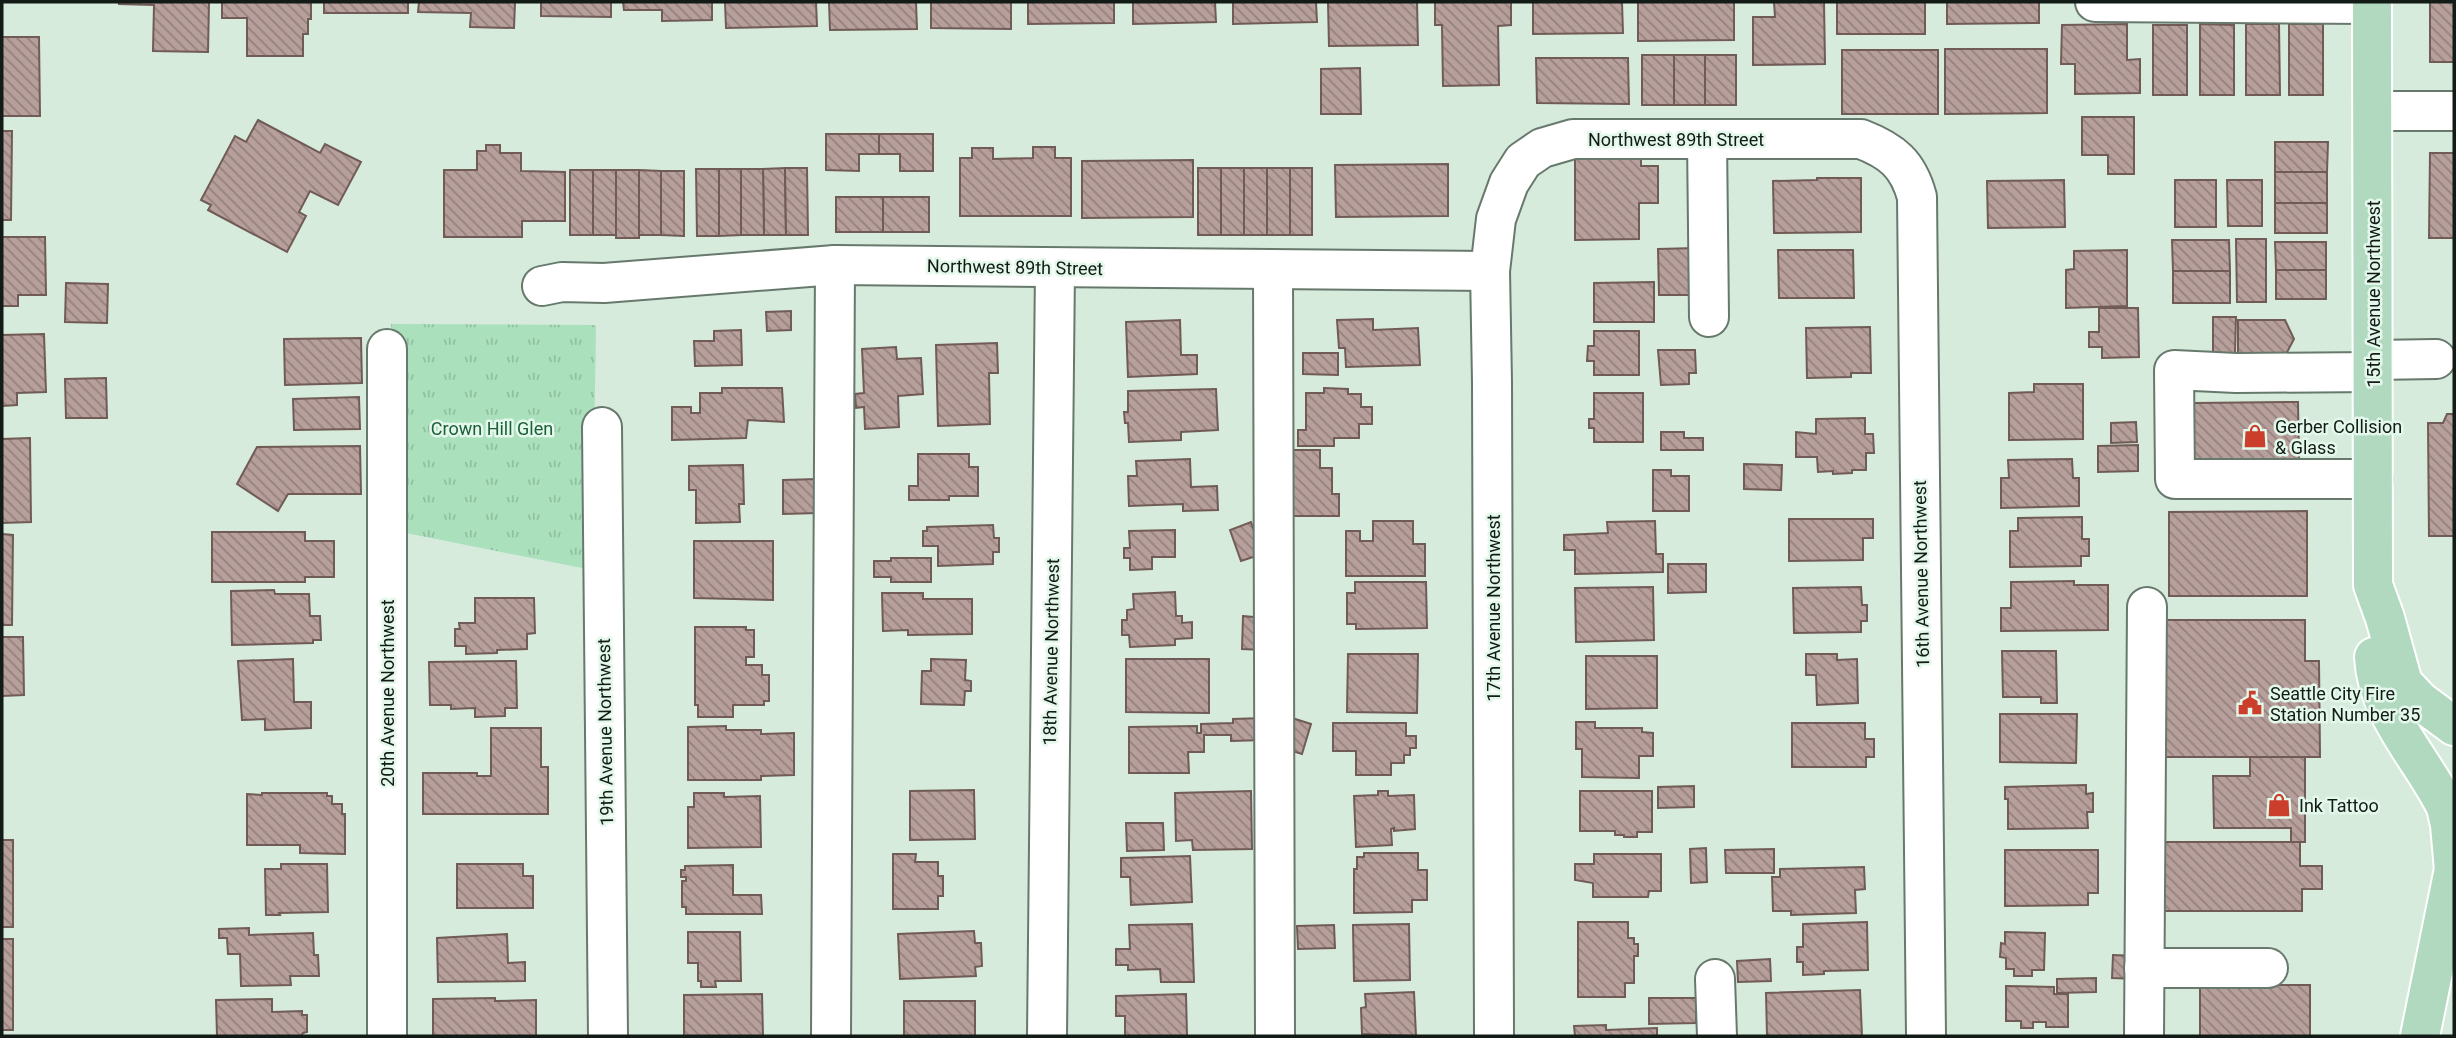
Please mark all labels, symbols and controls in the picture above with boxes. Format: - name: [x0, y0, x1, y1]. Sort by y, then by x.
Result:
- street label: Northwest 89th Street: [1588, 129, 1764, 150]
- street label: 15th Avenue Northwest: [2363, 200, 2384, 388]
- street label: Northwest 89th Street: [927, 255, 1103, 279]
- place label: Gerber Collision & Glass: [2275, 416, 2402, 458]
- park label: Crown Hill Glen: [431, 418, 553, 439]
- shop icon: Gerber Collision & Glass: [2241, 422, 2269, 450]
- street label: 16th Avenue Northwest: [1909, 480, 1933, 668]
- street label: 17th Avenue Northwest: [1483, 514, 1504, 702]
- street label: 18th Avenue Northwest: [1039, 558, 1063, 746]
- street label: 20th Avenue Northwest: [377, 599, 398, 787]
- street label: 19th Avenue Northwest: [593, 638, 617, 826]
- place label: Seattle City Fire Station Number 35: [2270, 683, 2420, 725]
- public building icon: Seattle City Fire Station Number 35: [2236, 689, 2264, 717]
- shop icon: Ink Tattoo: [2265, 791, 2293, 819]
- place label: Ink Tattoo: [2299, 795, 2379, 816]

